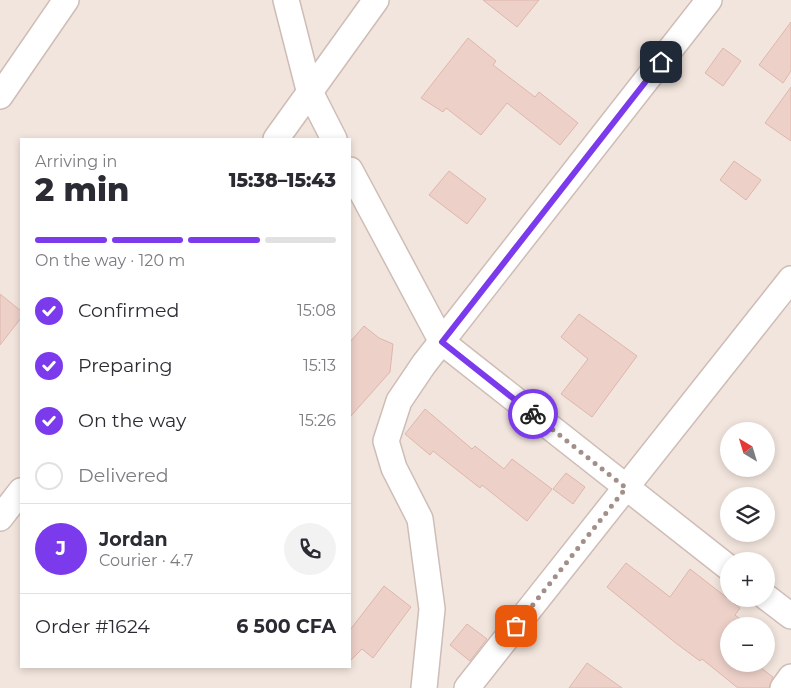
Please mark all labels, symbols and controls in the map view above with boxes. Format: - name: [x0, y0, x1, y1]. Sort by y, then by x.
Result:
- pin: [640, 41, 682, 83]
- icon: home: [647, 48, 675, 76]
- text: Arriving in: [35, 152, 117, 171]
- text: 15:38–15:43: [229, 169, 336, 192]
- text: 2 min: [35, 170, 129, 209]
- text: On the way · 120 m: [35, 251, 185, 270]
- icon: check: [35, 297, 63, 325]
- text: Confirmed: [78, 299, 179, 322]
- text: 15:08: [297, 301, 336, 320]
- icon: check: [35, 352, 63, 380]
- text: Preparing: [78, 354, 173, 377]
- text: 15:13: [303, 356, 336, 375]
- courier: [508, 389, 558, 439]
- icon: bike: [519, 400, 547, 428]
- icon: check: [35, 407, 63, 435]
- text: On the way: [78, 409, 186, 432]
- text: 15:26: [299, 411, 336, 430]
- north arrow: [720, 422, 775, 478]
- map controls: [720, 422, 775, 672]
- text: Delivered: [78, 464, 169, 487]
- button: layers: [720, 487, 775, 542]
- button: phone: [284, 523, 336, 575]
- text: Jordan: [99, 528, 168, 551]
- text: J: [56, 537, 66, 560]
- text: Courier · 4.7: [99, 551, 193, 570]
- button: +: [720, 552, 775, 607]
- pin: [495, 605, 537, 647]
- icon: bag: [502, 612, 530, 640]
- text: Order #1624: [35, 615, 150, 638]
- text: 6 500 CFA: [236, 615, 336, 638]
- button: −: [720, 617, 775, 672]

